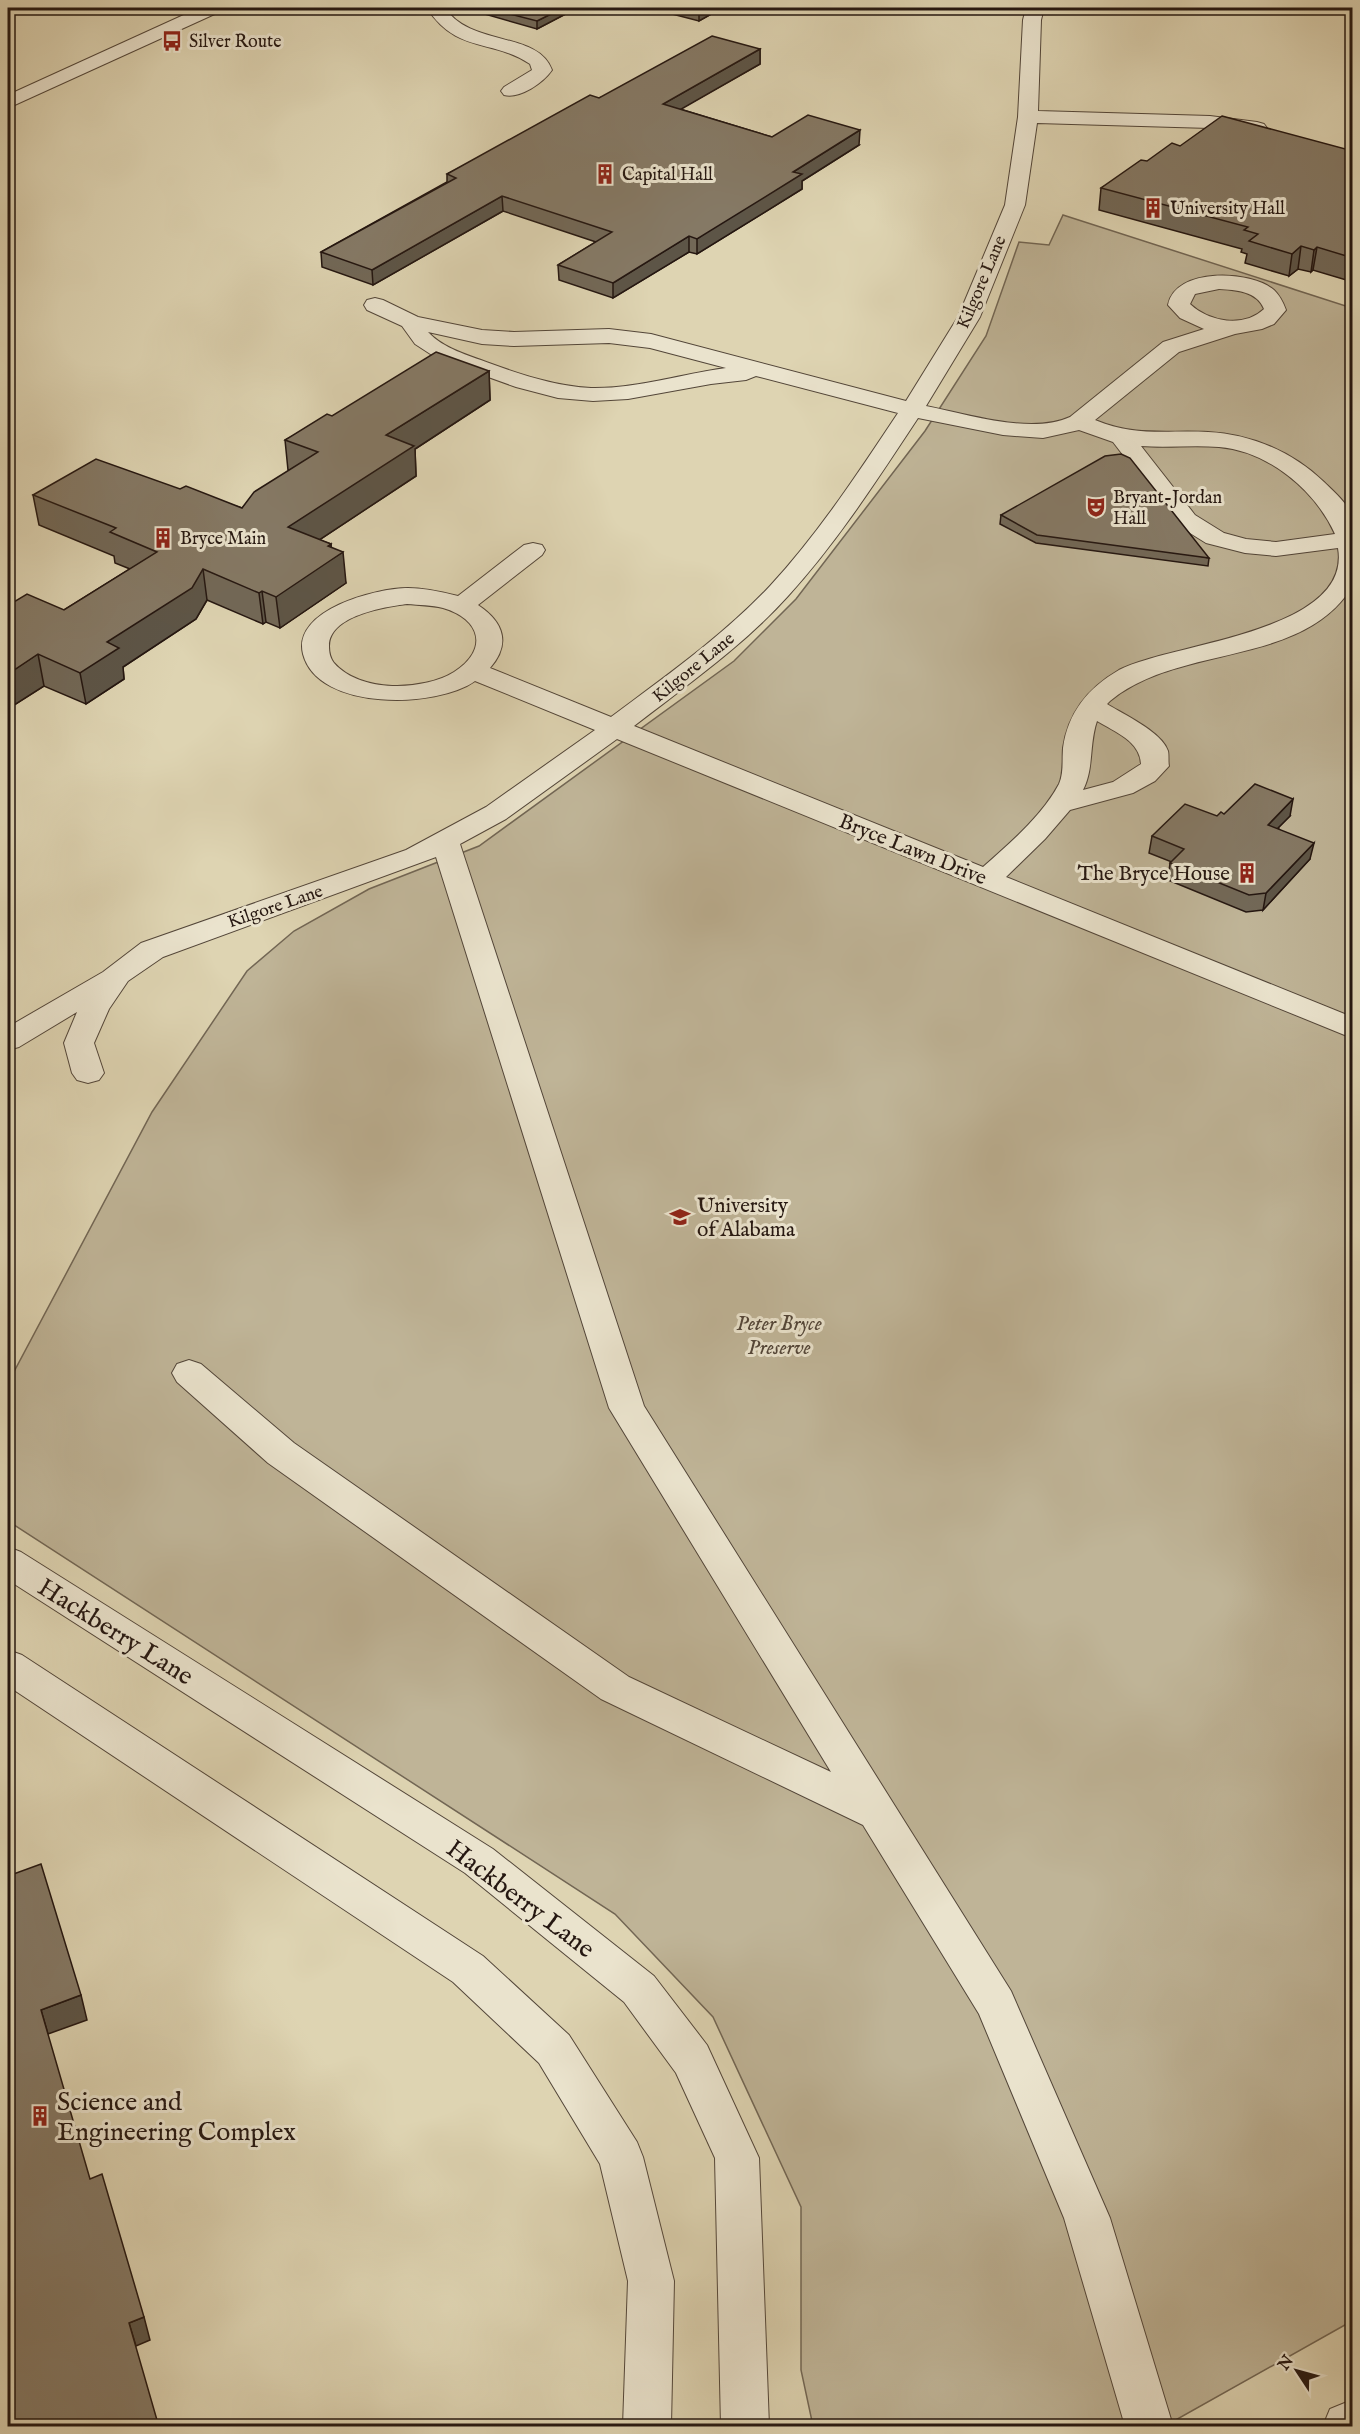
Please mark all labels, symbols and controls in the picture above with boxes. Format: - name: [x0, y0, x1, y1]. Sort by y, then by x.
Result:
- bus stop icon: Silver Route: [160, 29, 184, 53]
- place label: Silver Route: [189, 31, 281, 54]
- building icon: Capital Hall: [593, 162, 617, 186]
- place label: Capital Hall: [622, 164, 713, 187]
- building icon: University Hall: [1141, 196, 1165, 220]
- place label: University Hall: [1170, 198, 1285, 221]
- street label: Kilgore Lane: [952, 232, 1012, 333]
- place label: Bryant-Jordan Hall: [1113, 487, 1223, 531]
- theatre icon: Bryant-Jordan Hall: [1084, 495, 1108, 519]
- building icon: Bryce Main: [151, 526, 175, 550]
- place label: Bryce Main: [180, 528, 267, 551]
- street label: Kilgore Lane: [648, 628, 740, 708]
- street label: Bryce Lawn Drive: [835, 808, 991, 892]
- place label: The Bryce House: [1078, 861, 1230, 888]
- building icon: The Bryce House: [1235, 861, 1259, 885]
- street label: Kilgore Lane: [225, 880, 326, 934]
- place label: University of Alabama: [697, 1193, 796, 1244]
- school or university icon: University of Alabama: [668, 1205, 692, 1229]
- park label: Peter Bryce Preserve: [736, 1311, 822, 1362]
- street label: Hackberry Lane: [31, 1571, 199, 1693]
- street label: Hackberry Lane: [439, 1833, 601, 1966]
- place label: Science and Engineering Complex: [57, 2086, 296, 2149]
- building icon: Science and Engineering Complex: [28, 2104, 52, 2128]
- north arrow: [1267, 2341, 1327, 2401]
- text: N: [1274, 2352, 1299, 2376]

